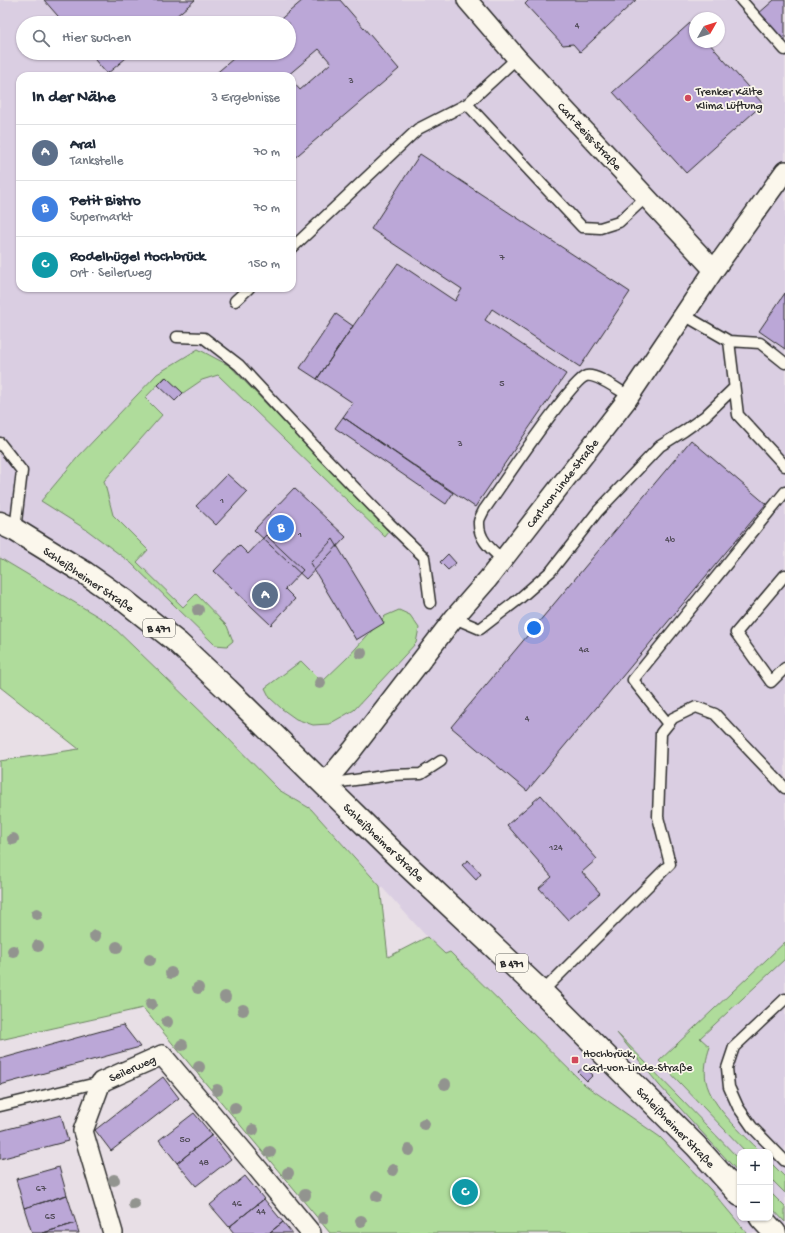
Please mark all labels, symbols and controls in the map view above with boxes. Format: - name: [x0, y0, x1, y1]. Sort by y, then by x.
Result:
- north arrow: [689, 12, 725, 48]
- search box: [16, 16, 296, 60]
- house number: 4: [575, 20, 580, 32]
- icon: search: [30, 27, 52, 49]
- text: Hier suchen: [62, 29, 131, 47]
- house number: 3: [347, 75, 354, 87]
- place label: Trenker Kälte Klima Lüftung: [695, 86, 763, 114]
- text: In der Nähe: [32, 88, 115, 108]
- text: 3 Ergebnisse: [211, 91, 280, 106]
- marker: Trenker Kälte Klima Lüftung: [683, 93, 693, 103]
- street label: Carl-Zeiss-Straße: [553, 100, 624, 175]
- text: Aral: [70, 136, 96, 154]
- text: A: [41, 145, 49, 160]
- text: 70 m: [254, 145, 280, 160]
- text: Tankstelle: [70, 154, 123, 169]
- text: Petit Bistro: [70, 192, 141, 210]
- text: B: [42, 201, 48, 216]
- text: 70 m: [254, 201, 280, 216]
- text: Supermarkt: [70, 210, 132, 225]
- text: Rodelhügel Hochbrück: [70, 248, 205, 266]
- house number: 7: [498, 252, 505, 264]
- text: C: [41, 257, 49, 272]
- text: 150 m: [248, 257, 280, 272]
- text: Ort · Seilerweg: [70, 266, 152, 281]
- house number: 5: [499, 378, 505, 390]
- street label: Carl-von-Linde-Straße: [524, 436, 603, 532]
- house number: 3: [456, 438, 463, 450]
- house number: 1: [219, 495, 224, 507]
- pin: B: [268, 513, 294, 543]
- house number: 1: [297, 529, 302, 541]
- house number: 4b: [665, 534, 676, 546]
- street label: Schleißheimer Straße: [40, 545, 137, 617]
- pin: A: [252, 580, 278, 610]
- your location: [524, 618, 544, 638]
- road number: B 471: [143, 619, 175, 637]
- house number: 4a: [579, 644, 590, 656]
- house number: 4: [525, 713, 530, 725]
- street label: Schleißheimer Straße: [339, 801, 426, 886]
- house number: 124: [548, 842, 563, 854]
- road number: B 471: [496, 954, 528, 972]
- place label: Hochbrück, Carl-von-Linde-Straße: [583, 1048, 693, 1076]
- street label: Seilerweg: [107, 1053, 159, 1086]
- marker: Hochbrück, Carl-von-Linde-Straße: [570, 1055, 580, 1065]
- street label: Schleißheimer Straße: [632, 1085, 717, 1172]
- house number: 50: [180, 1134, 191, 1146]
- map controls: [737, 1149, 773, 1221]
- button: +: [737, 1149, 773, 1185]
- house number: 48: [199, 1157, 210, 1169]
- pin: C: [452, 1177, 478, 1207]
- house number: 67: [36, 1183, 47, 1195]
- button: −: [737, 1185, 773, 1221]
- house number: 46: [232, 1198, 243, 1210]
- house number: 44: [256, 1206, 266, 1218]
- house number: 65: [45, 1211, 55, 1223]

